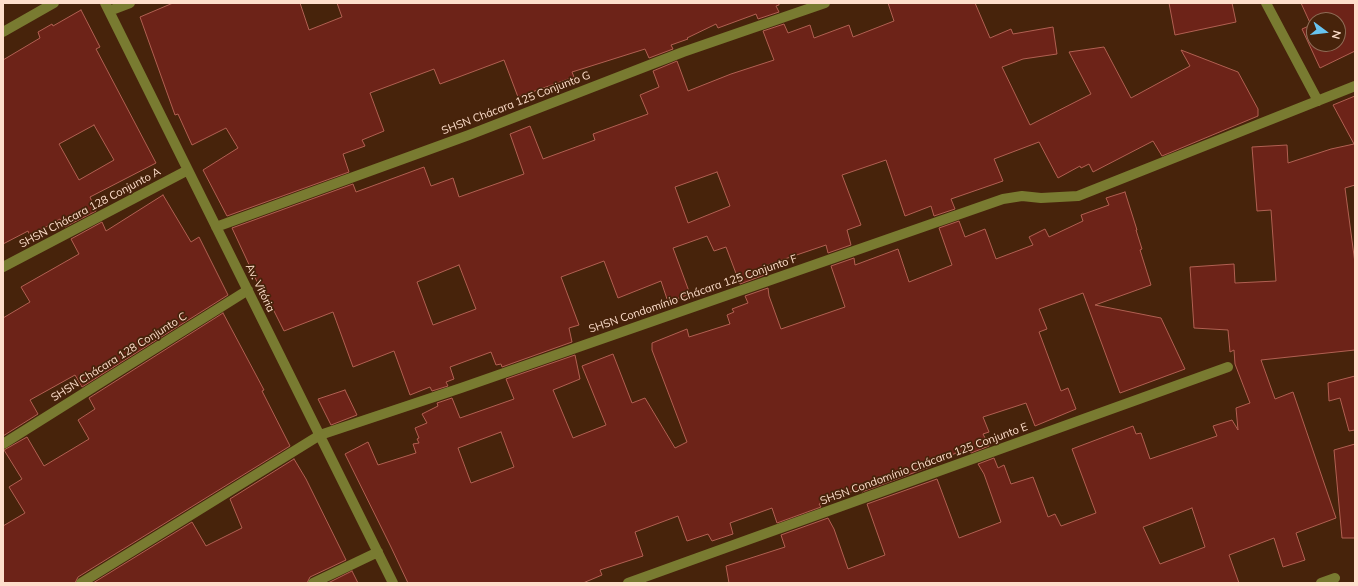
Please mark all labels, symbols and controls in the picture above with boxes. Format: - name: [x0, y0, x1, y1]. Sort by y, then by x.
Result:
- north arrow: [1306, 12, 1346, 52]
- text: N: [1329, 29, 1344, 41]
- street label: SHSN Chácara 125 Conjunto G: [440, 69, 592, 137]
- street label: SHSN Chácara 128 Conjunto A: [17, 165, 163, 251]
- street label: SHSN Condomínio Chácara 125 Conjunto F: [587, 252, 799, 336]
- street label: Av. Vitória: [243, 262, 277, 314]
- street label: SHSN Chácara 128 Conjunto C: [49, 310, 189, 404]
- street label: SHSN Condomínio Chácara 125 Conjunto E: [818, 420, 1030, 508]

